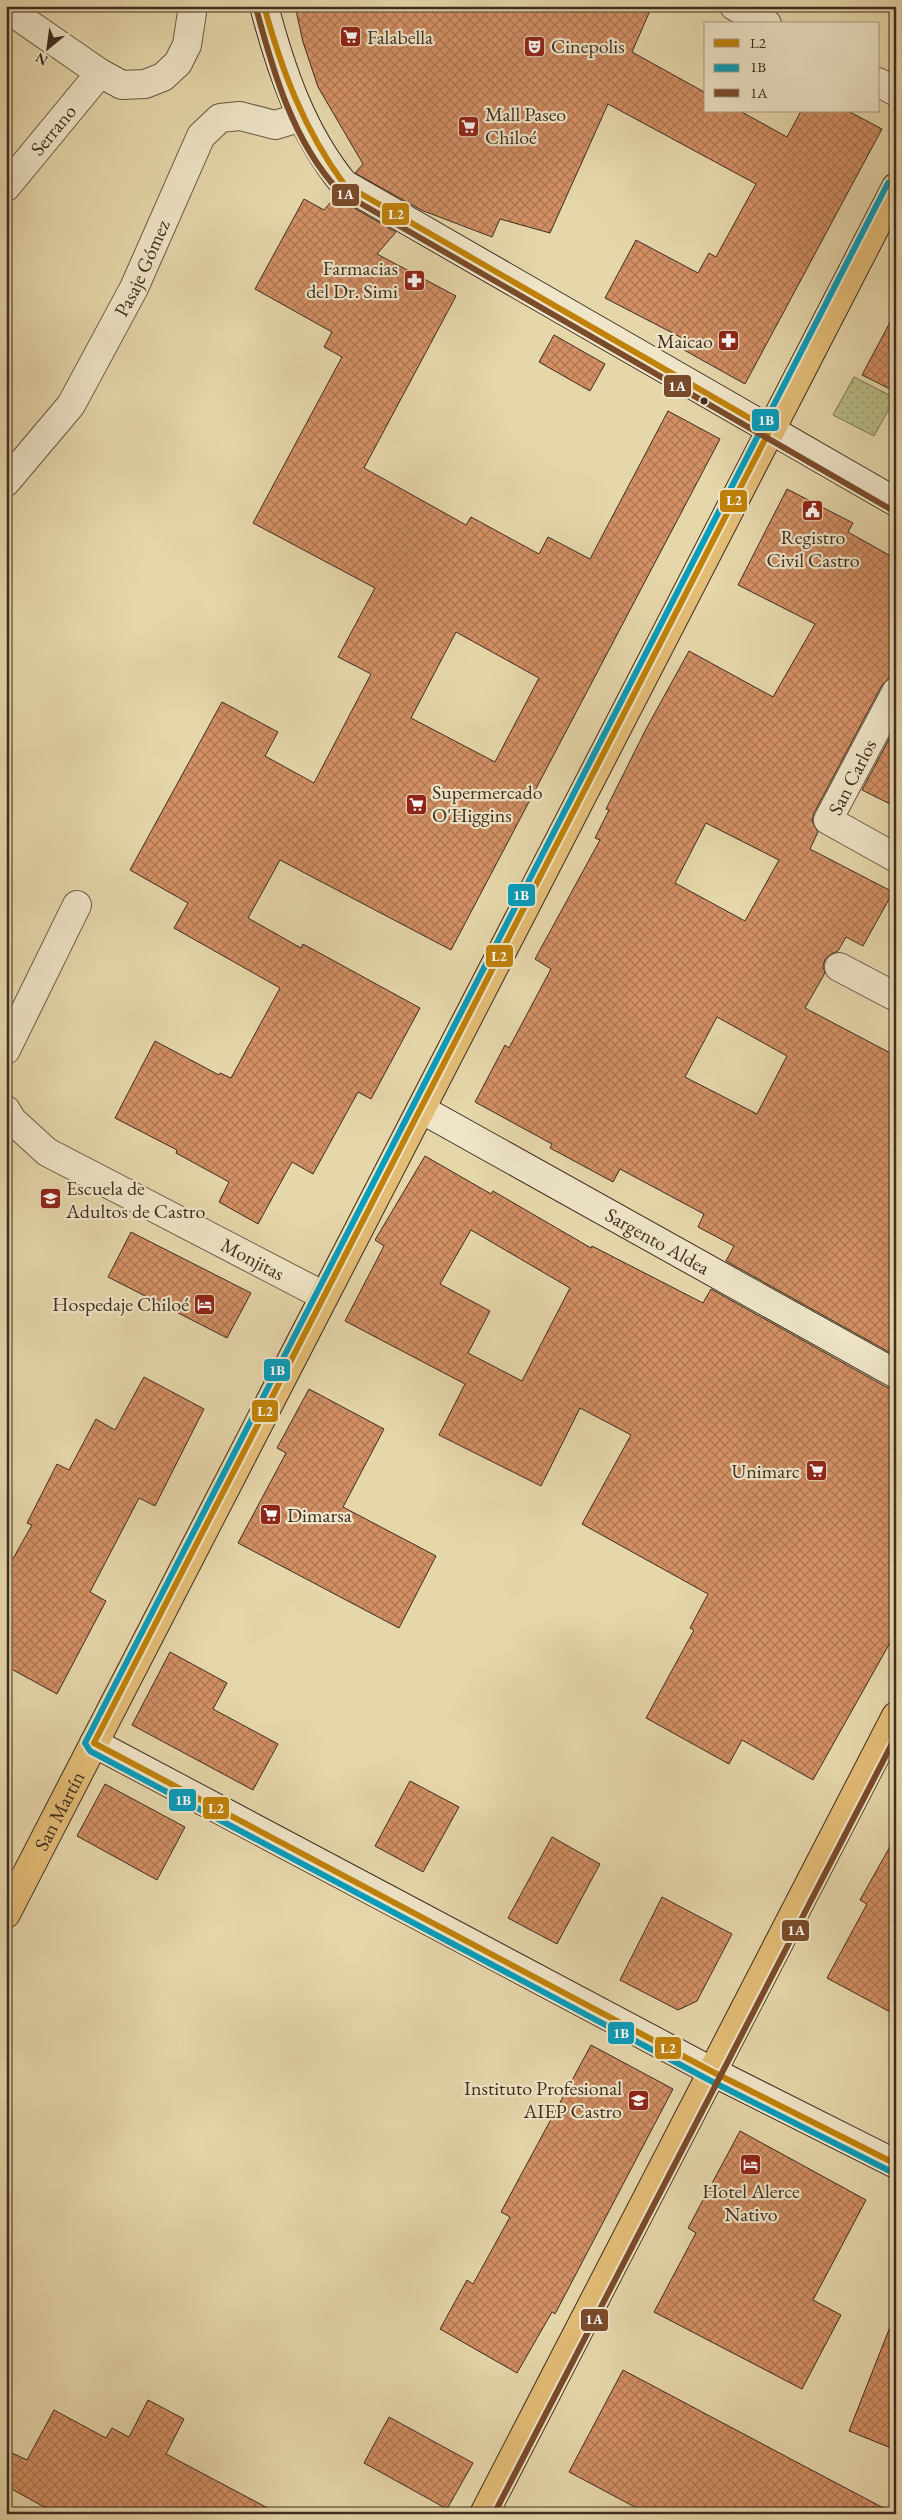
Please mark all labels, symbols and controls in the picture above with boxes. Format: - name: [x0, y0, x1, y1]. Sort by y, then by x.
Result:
- north arrow: [22, 22, 72, 72]
- legend: [704, 22, 880, 112]
- place label: Falabella: [367, 24, 433, 50]
- supermarket icon: Falabella: [339, 25, 363, 49]
- place label: Cinepolis: [551, 33, 625, 59]
- text: L2: [750, 33, 767, 52]
- theatre icon: Cinepolis: [523, 34, 547, 58]
- text: N: [32, 48, 51, 70]
- text: 1B: [750, 57, 766, 76]
- text: 1A: [750, 83, 768, 102]
- street label: Serrano: [24, 99, 82, 161]
- place label: Mall Paseo Chiloé: [485, 101, 566, 150]
- supermarket icon: Mall Paseo Chiloé: [457, 114, 481, 138]
- line badge: 1A: [331, 183, 360, 207]
- text: 1A: [336, 185, 355, 203]
- line badge: L2: [381, 202, 410, 226]
- text: L2: [388, 205, 404, 223]
- street label: Pasaje Gómez: [108, 215, 176, 321]
- place label: Farmacias del Dr. Simi: [306, 255, 398, 304]
- pharmacy icon: Farmacias del Dr. Simi: [402, 268, 426, 292]
- place label: Maicao: [657, 328, 713, 354]
- pharmacy icon: Maicao: [717, 329, 741, 353]
- line badge: 1A: [663, 374, 692, 398]
- text: 1A: [668, 377, 687, 395]
- unlabelled marker: [699, 396, 709, 406]
- line badge: 1B: [751, 408, 780, 432]
- text: 1B: [758, 411, 774, 429]
- line badge: L2: [719, 489, 748, 513]
- text: L2: [726, 491, 742, 509]
- public building icon: Registro Civil Castro: [801, 499, 825, 523]
- place label: Registro Civil Castro: [766, 524, 860, 573]
- street label: San Carlos: [822, 735, 882, 819]
- place label: Supermercado O'Higgins: [432, 779, 543, 828]
- supermarket icon: Supermercado O'Higgins: [404, 792, 428, 816]
- line badge: 1B: [507, 883, 536, 907]
- text: 1B: [513, 886, 529, 904]
- line badge: L2: [485, 944, 514, 968]
- text: L2: [491, 947, 507, 965]
- place label: Escuela de Adultos de Castro: [65, 1175, 205, 1224]
- school or university icon: Escuela de Adultos de Castro: [38, 1187, 62, 1211]
- street label: Sargento Aldea: [601, 1201, 715, 1281]
- street label: Monjitas: [216, 1232, 289, 1286]
- place label: Hospedaje Chiloé: [52, 1291, 189, 1317]
- hotel icon: Hospedaje Chiloé: [193, 1292, 217, 1316]
- line badge: 1B: [263, 1358, 291, 1382]
- text: 1B: [269, 1361, 285, 1379]
- line badge: L2: [251, 1399, 279, 1423]
- text: L2: [257, 1402, 273, 1420]
- place label: Unimarc: [731, 1458, 800, 1484]
- supermarket icon: Unimarc: [804, 1459, 828, 1483]
- place label: Dimarsa: [287, 1502, 352, 1528]
- supermarket icon: Dimarsa: [259, 1503, 283, 1527]
- street label: San Martín: [28, 1766, 91, 1855]
- line badge: 1B: [168, 1788, 197, 1812]
- text: 1B: [175, 1791, 191, 1809]
- line badge: L2: [202, 1796, 230, 1820]
- text: L2: [208, 1799, 224, 1817]
- line badge: 1A: [781, 1919, 810, 1942]
- text: 1A: [787, 1921, 806, 1939]
- line badge: 1B: [607, 2021, 635, 2045]
- text: 1B: [613, 2024, 629, 2042]
- line badge: L2: [654, 2036, 682, 2060]
- text: L2: [660, 2039, 676, 2057]
- place label: Instituto Profesional AIEP Castro: [464, 2075, 622, 2124]
- school or university icon: Instituto Profesional AIEP Castro: [626, 2088, 650, 2112]
- hotel icon: Hotel Alerce Nativo: [739, 2153, 763, 2177]
- place label: Hotel Alerce Nativo: [702, 2178, 800, 2227]
- line badge: 1A: [580, 2308, 609, 2332]
- text: 1A: [585, 2310, 604, 2328]

